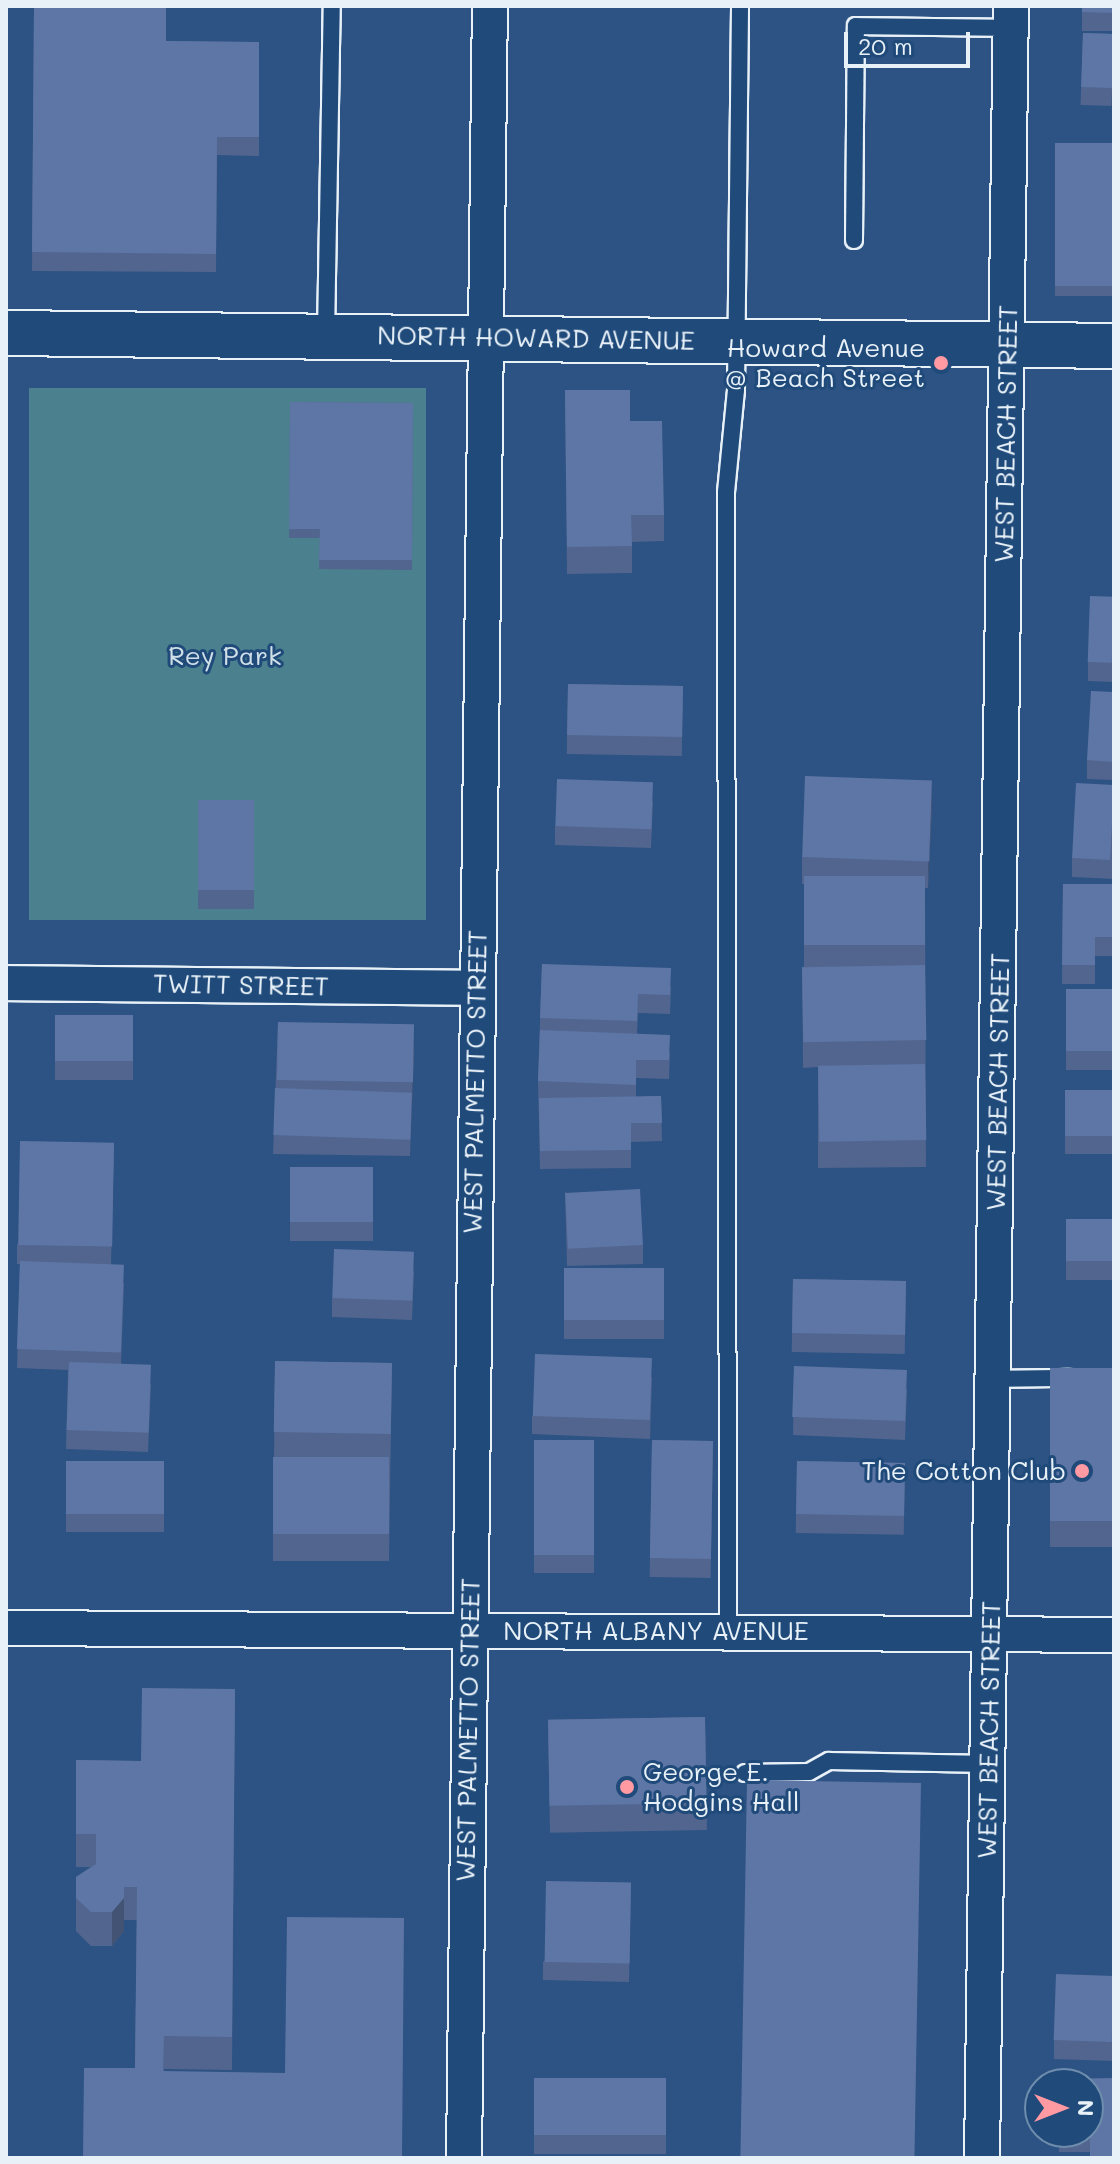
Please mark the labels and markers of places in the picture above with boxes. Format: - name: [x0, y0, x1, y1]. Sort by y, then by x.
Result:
- place label: Howard Avenue @ Beach Street: [724, 332, 925, 394]
- marker: Howard Avenue @ Beach Street: [932, 354, 950, 372]
- place label: The Cotton Club: [862, 1455, 1066, 1487]
- marker: The Cotton Club: [1073, 1462, 1091, 1480]
- place label: George E. Hodgins Hall: [643, 1756, 800, 1818]
- marker: George E. Hodgins Hall: [618, 1778, 636, 1796]

